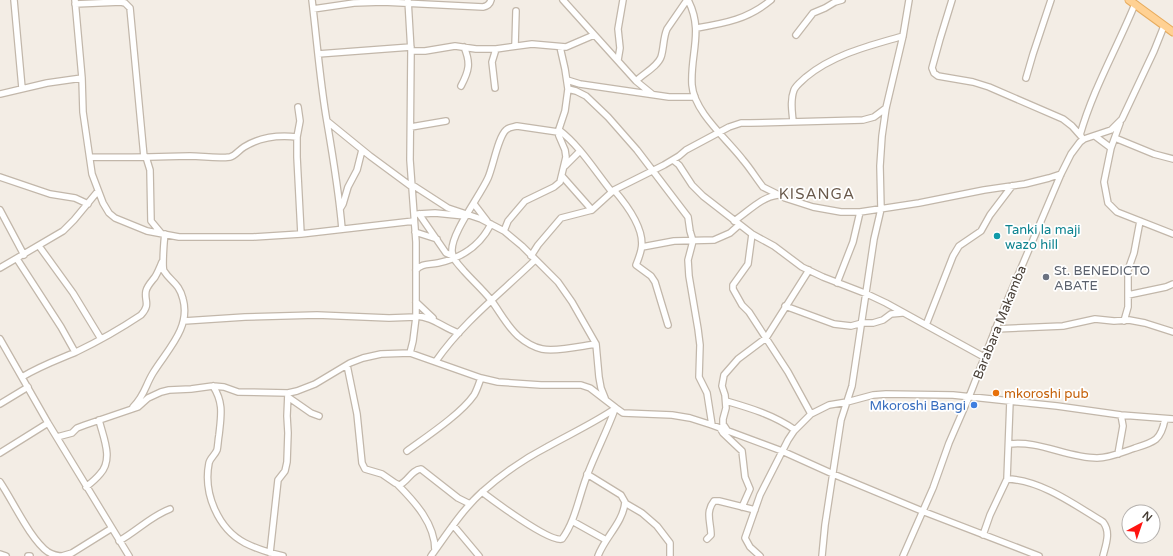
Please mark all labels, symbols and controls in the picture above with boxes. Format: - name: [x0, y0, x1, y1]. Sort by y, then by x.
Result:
- district label: KISANGA: [779, 185, 855, 203]
- place label: Tanki la maji wazo hill: [1005, 222, 1081, 253]
- marker: Tanki la maji wazo hill: [992, 231, 1002, 241]
- street label: Barabara Makamba: [970, 263, 1030, 382]
- place label: St. BENEDICTO ABATE: [1054, 263, 1150, 294]
- marker: St. BENEDICTO ABATE: [1041, 272, 1051, 282]
- place label: mkoroshi pub: [1004, 386, 1089, 402]
- marker: mkoroshi pub: [991, 388, 1001, 398]
- place label: Mkoroshi Bangi: [870, 398, 966, 414]
- marker: Mkoroshi Bangi: [969, 400, 979, 410]
- north arrow: [1121, 504, 1161, 544]
- text: N: [1140, 509, 1155, 525]

